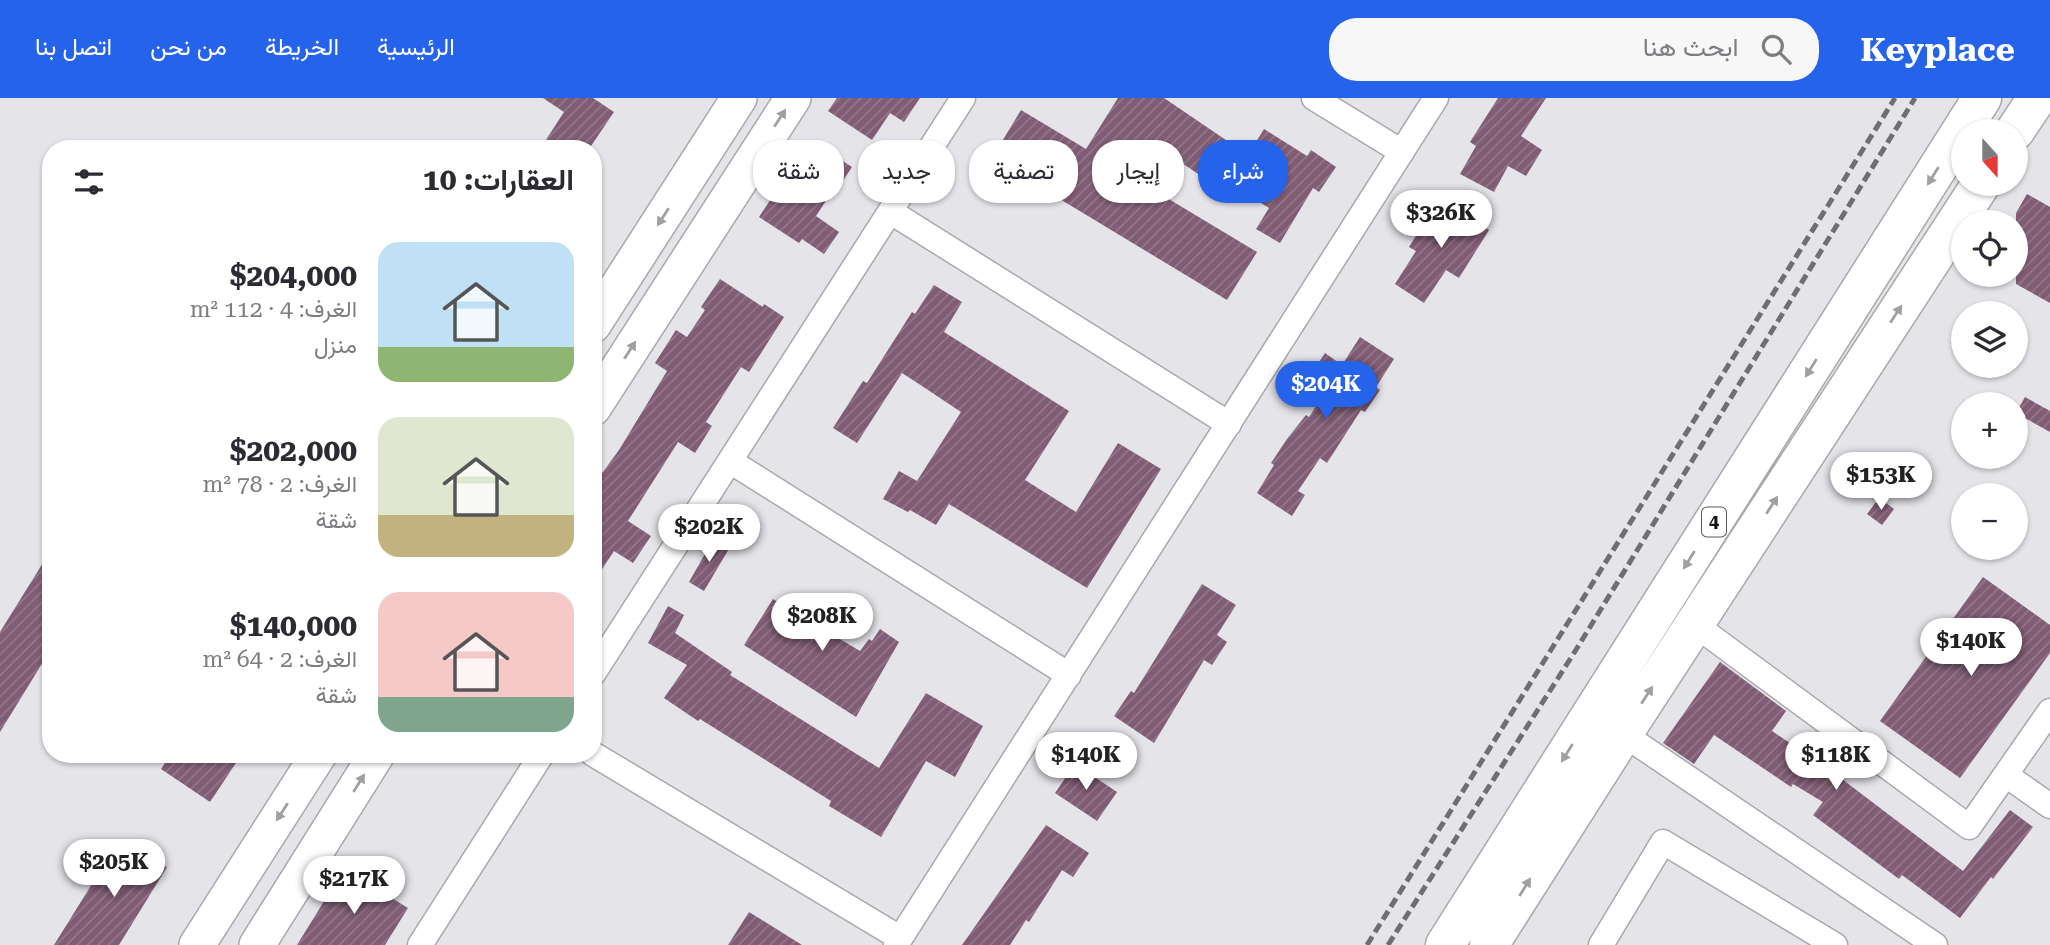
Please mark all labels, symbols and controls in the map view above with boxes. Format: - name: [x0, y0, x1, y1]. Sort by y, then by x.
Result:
- search box: [1329, 18, 1819, 81]
- icon: search: [1757, 30, 1795, 68]
- text: Keyplace: [1861, 30, 2015, 69]
- text: ابحث هنا: [1643, 32, 1739, 62]
- text: اتصل بنا: [35, 33, 112, 61]
- text: من نحن: [150, 33, 227, 61]
- text: الخريطة: [265, 33, 339, 61]
- text: الرئيسية: [377, 33, 455, 61]
- one-way arrow: [773, 109, 787, 127]
- north arrow: [1951, 119, 2028, 196]
- map controls: [1951, 119, 2028, 560]
- chip: شقة: [753, 140, 844, 203]
- chip: جديد: [858, 140, 955, 203]
- chip: تصفية: [969, 140, 1078, 203]
- chip: إيجار: [1092, 140, 1184, 203]
- chip: شراء: [1198, 140, 1288, 203]
- text: العقارات: 10: [423, 162, 574, 197]
- icon: filters: [70, 163, 108, 201]
- one-way arrow: [1926, 167, 1939, 186]
- pin: $326K: [1392, 190, 1490, 250]
- text: $326K: [1406, 199, 1476, 226]
- one-way arrow: [656, 208, 669, 227]
- button: locate: [1951, 210, 2028, 287]
- text: $204,000: [230, 258, 357, 293]
- icon: home: [434, 270, 518, 354]
- text: الغرف: 4 · 112 m²: [190, 296, 357, 323]
- button: layers: [1951, 301, 2028, 378]
- one-way arrow: [1889, 304, 1902, 324]
- text: منزل: [314, 332, 357, 359]
- one-way arrow: [624, 340, 637, 360]
- one-way arrow: [1804, 359, 1817, 378]
- pin: $204K: [1277, 362, 1375, 421]
- text: $204K: [1291, 370, 1361, 397]
- button: +: [1951, 392, 2028, 469]
- text: $202,000: [230, 433, 357, 468]
- icon: home: [434, 445, 518, 529]
- pin: $153K: [1832, 452, 1930, 512]
- text: $153K: [1846, 461, 1916, 488]
- text: الغرف: 2 · 78 m²: [203, 471, 357, 498]
- button: −: [1951, 483, 2028, 560]
- one-way arrow: [1765, 495, 1778, 515]
- pin: $202K: [660, 504, 758, 564]
- text: شقة: [315, 507, 357, 534]
- road number: 4: [1702, 508, 1726, 536]
- text: $202K: [674, 513, 744, 540]
- one-way arrow: [1683, 551, 1696, 570]
- pin: $208K: [773, 594, 871, 653]
- text: $208K: [787, 602, 857, 629]
- text: $140,000: [230, 608, 357, 643]
- pin: $140K: [1922, 618, 2020, 678]
- icon: home: [434, 620, 518, 704]
- text: $140K: [1936, 627, 2006, 654]
- text: الغرف: 2 · 64 m²: [203, 646, 357, 673]
- text: شقة: [315, 682, 357, 709]
- one-way arrow: [1641, 686, 1654, 705]
- pin: $140K: [1037, 732, 1135, 792]
- pin: $118K: [1787, 732, 1885, 792]
- text: $140K: [1051, 741, 1121, 768]
- text: $118K: [1801, 741, 1871, 768]
- one-way arrow: [1561, 743, 1574, 762]
- one-way arrow: [352, 774, 365, 793]
- one-way arrow: [276, 802, 289, 821]
- pin: $205K: [65, 840, 163, 899]
- text: $205K: [79, 848, 149, 875]
- pin: $217K: [305, 856, 403, 916]
- text: $217K: [319, 865, 389, 892]
- one-way arrow: [1519, 878, 1532, 897]

